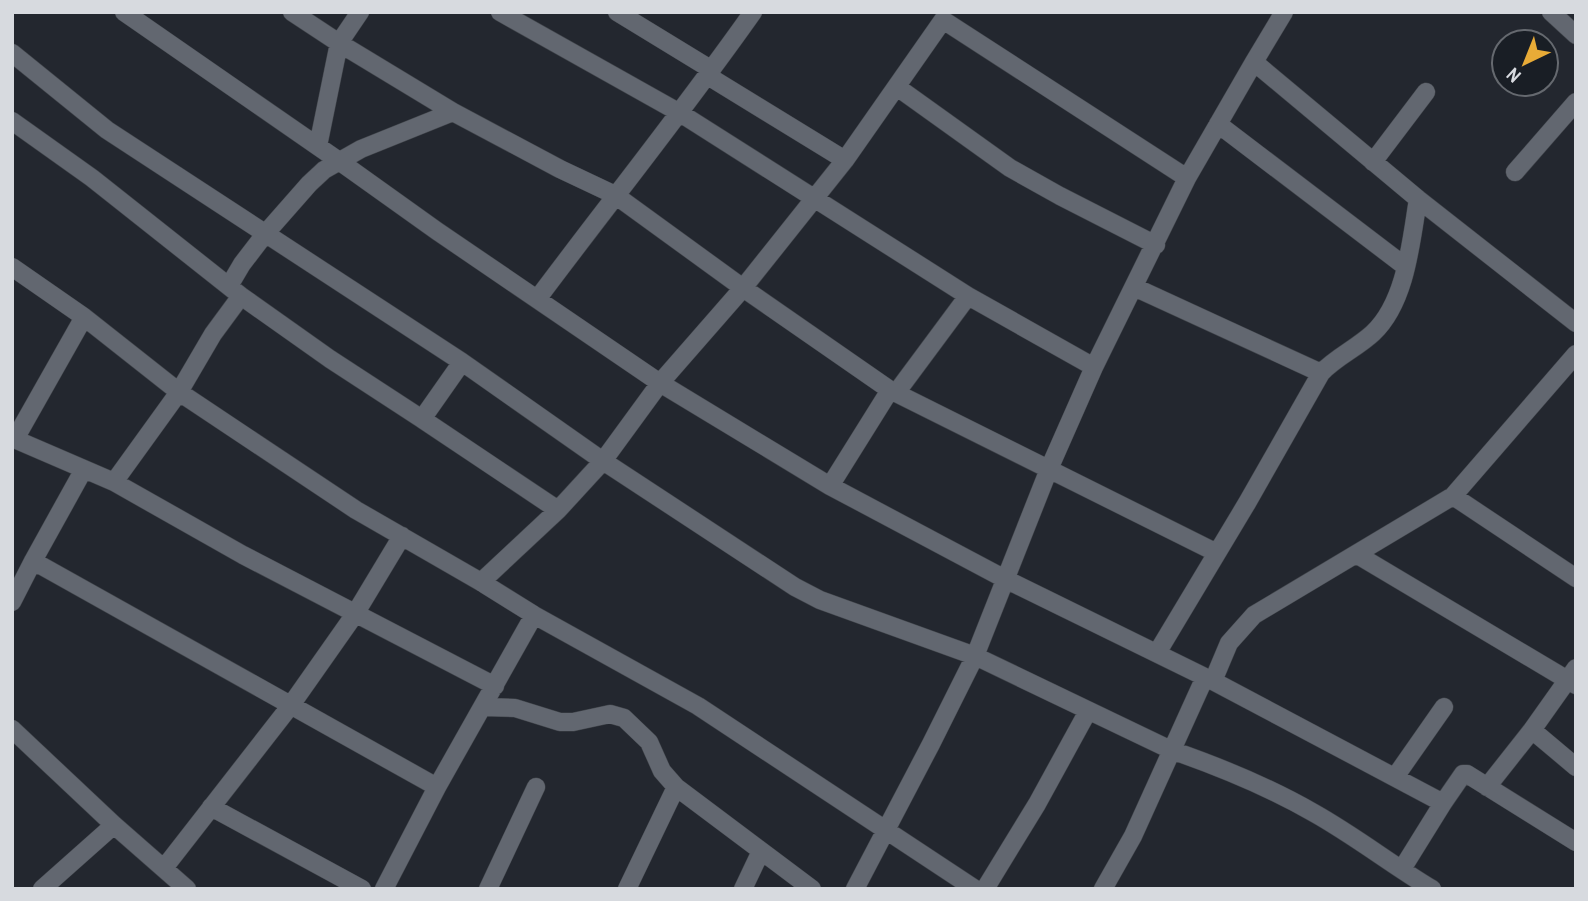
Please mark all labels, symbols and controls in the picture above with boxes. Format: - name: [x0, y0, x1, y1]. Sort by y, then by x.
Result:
- north arrow: [1490, 28, 1560, 98]
- text: N: [1500, 62, 1526, 89]

